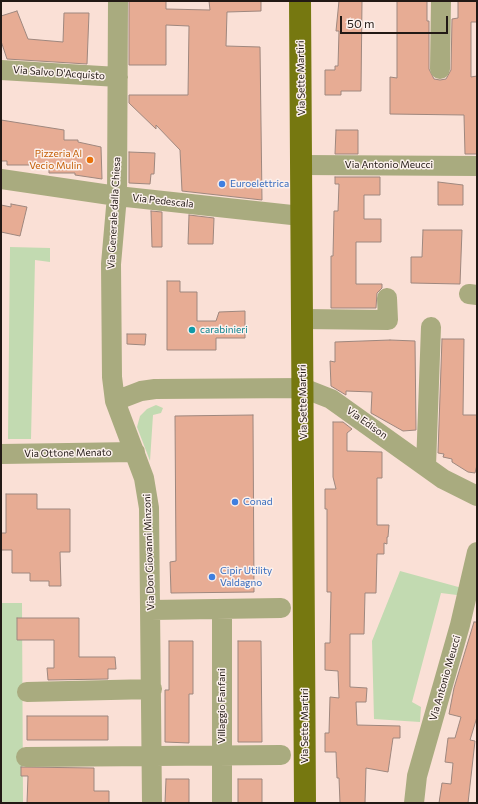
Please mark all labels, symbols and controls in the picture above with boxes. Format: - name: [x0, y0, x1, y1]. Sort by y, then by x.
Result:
- scale bar: [342, 8, 450, 34]
- text: 50 m: [347, 16, 375, 30]
- street label: Via Sette Martiri: [294, 40, 308, 116]
- street label: Via Salvo D'Acquisto: [13, 64, 105, 82]
- place label: Pizzeria Al Vecio Mulin: [29, 148, 82, 172]
- marker: Pizzeria Al Vecio Mulin: [85, 155, 95, 165]
- street label: Via Generale dalla Chiesa: [105, 157, 123, 269]
- street label: Via Antonio Meucci: [345, 159, 433, 171]
- place label: Euroelettrica: [230, 178, 289, 190]
- marker: Euroelettrica: [217, 179, 227, 189]
- street label: Via Pedescala: [132, 192, 194, 210]
- place label: carabinieri: [200, 324, 248, 336]
- marker: carabinieri: [187, 325, 197, 335]
- street label: Via Sette Martiri: [296, 364, 310, 440]
- street label: Via Edison: [344, 405, 390, 441]
- street label: Via Ottone Menato: [24, 446, 112, 460]
- street label: Via Don Giovanni Minzoni: [141, 494, 157, 610]
- place label: Conad: [243, 496, 273, 508]
- marker: Conad: [230, 497, 240, 507]
- place label: Cipir Utility Valdagno: [220, 565, 272, 588]
- marker: Cipir Utility Valdagno: [207, 572, 217, 582]
- street label: Via Antonio Meucci: [427, 634, 463, 722]
- street label: Villaggio Fanfani: [216, 669, 228, 743]
- street label: Via Sette Martiri: [299, 689, 311, 763]

